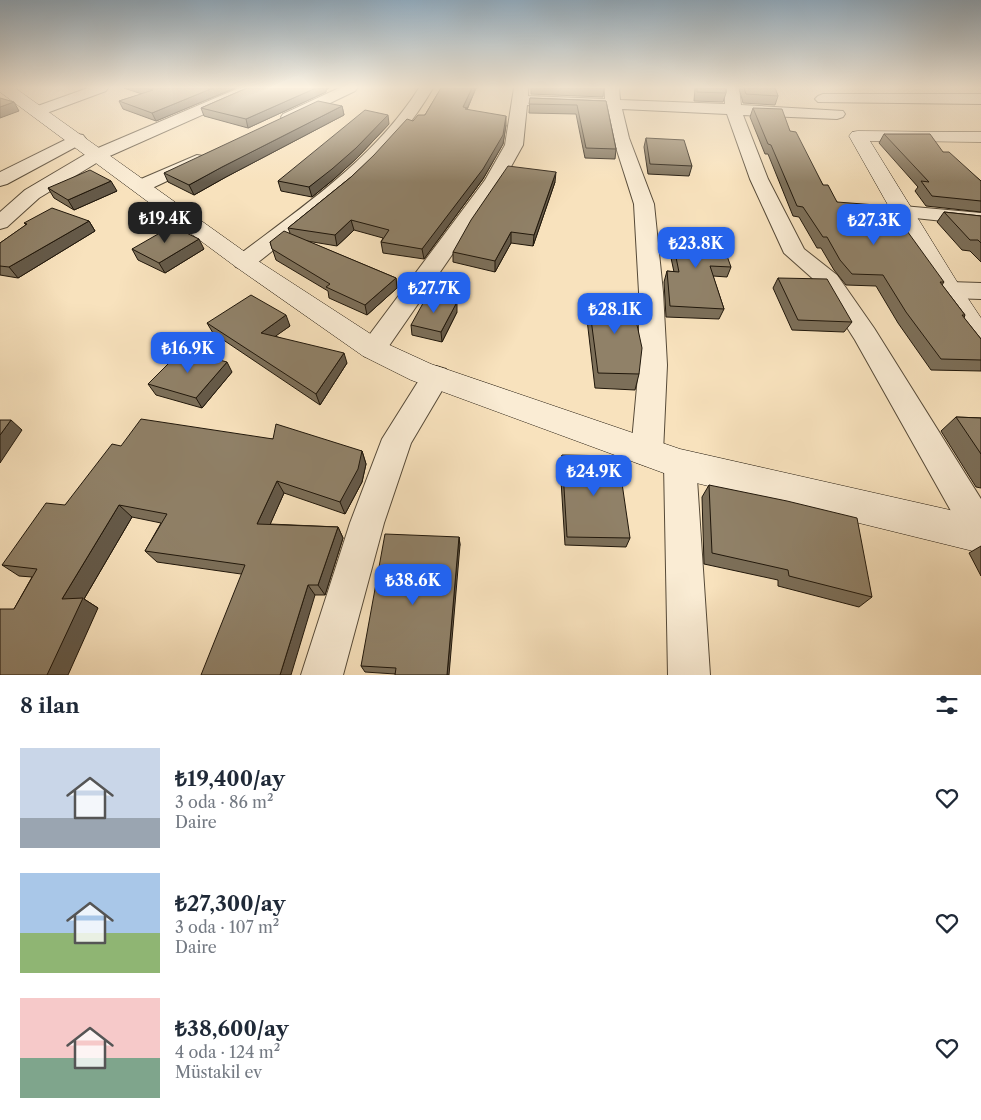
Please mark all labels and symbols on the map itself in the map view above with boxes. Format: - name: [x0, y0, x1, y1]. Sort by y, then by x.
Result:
- pin: ₺19.4K: [124, 202, 206, 244]
- pin: ₺27.3K: [833, 204, 915, 246]
- pin: ₺23.8K: [655, 226, 737, 269]
- pin: ₺27.7K: [393, 272, 475, 314]
- pin: ₺28.1K: [574, 292, 656, 335]
- pin: ₺16.9K: [147, 332, 229, 374]
- pin: ₺24.9K: [553, 454, 635, 497]
- pin: ₺38.6K: [372, 564, 454, 606]

